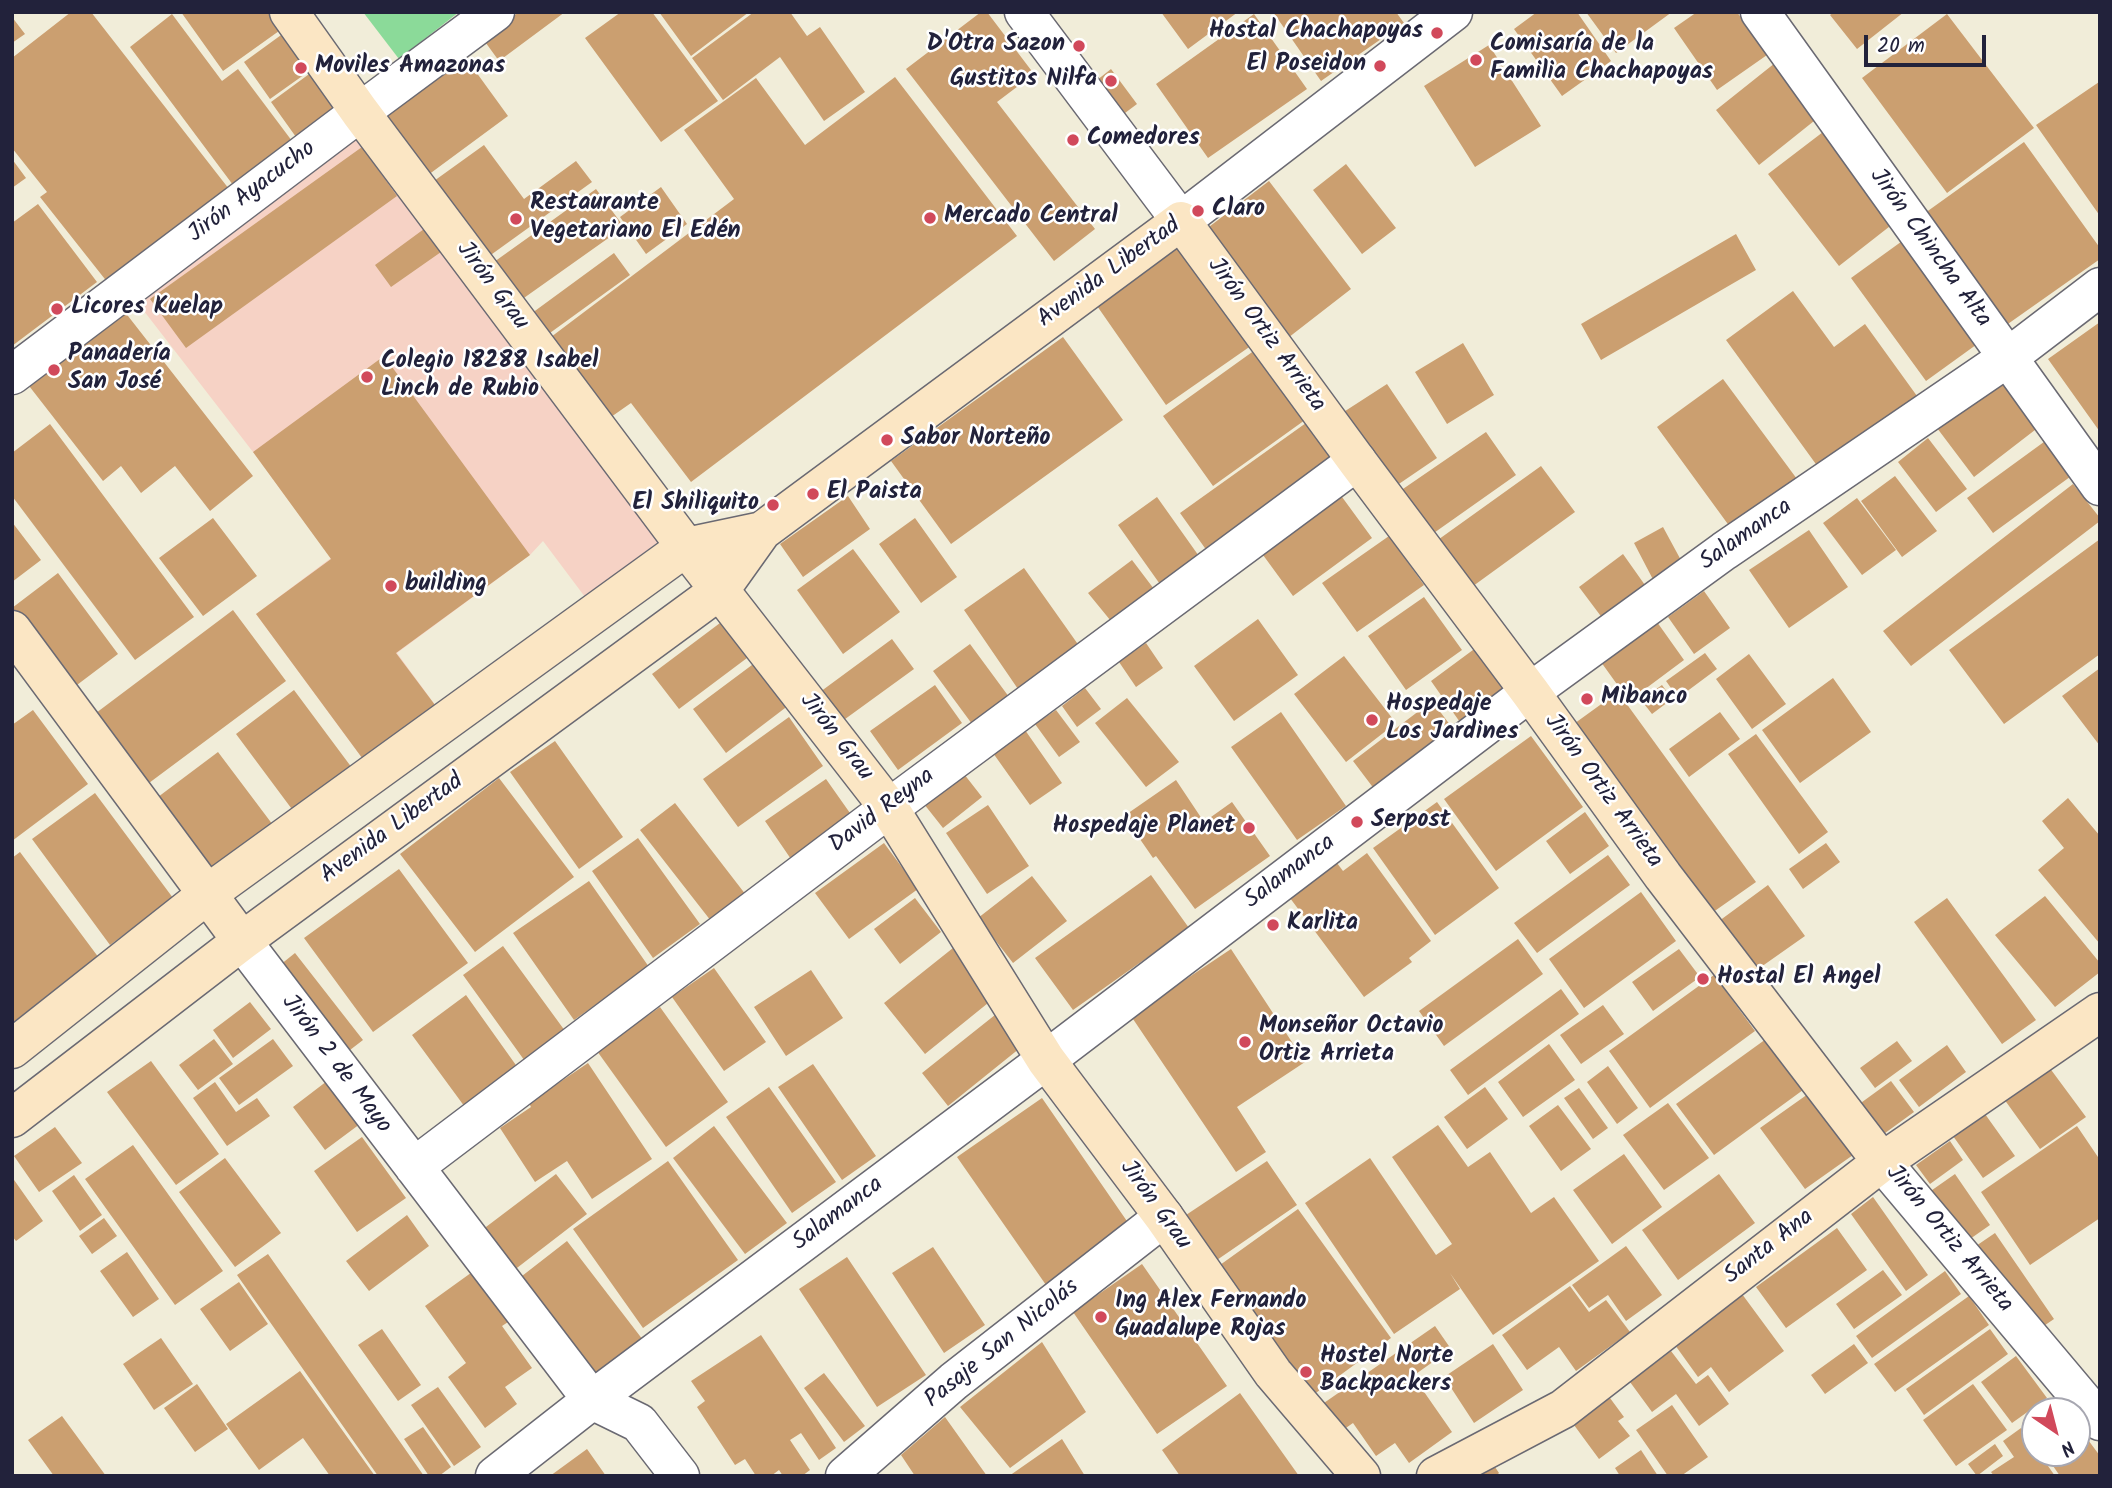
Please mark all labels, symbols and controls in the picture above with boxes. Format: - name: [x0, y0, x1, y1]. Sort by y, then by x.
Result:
- place label: Hostal Chachapoyas: [1209, 19, 1423, 47]
- scale bar: [1867, 21, 1990, 65]
- marker: Hostal Chachapoyas: [1429, 25, 1445, 41]
- text: 20 m: [1877, 30, 1925, 63]
- place label: D'Otra Sazon: [927, 32, 1065, 60]
- place label: Comisaría de la Familia Chachapoyas: [1490, 32, 1713, 88]
- marker: D'Otra Sazon: [1071, 38, 1087, 54]
- place label: El Poseidon: [1247, 52, 1366, 80]
- marker: Comisaría de la Familia Chachapoyas: [1468, 52, 1484, 68]
- place label: Moviles Amazonas: [315, 54, 505, 82]
- marker: El Poseidon: [1372, 58, 1388, 74]
- marker: Moviles Amazonas: [293, 60, 309, 76]
- place label: Gustitos Nilfa: [950, 67, 1097, 95]
- marker: Gustitos Nilfa: [1103, 73, 1119, 89]
- place label: Comedores: [1087, 126, 1200, 154]
- marker: Comedores: [1065, 132, 1081, 148]
- street label: Jirón Ayacucho: [184, 136, 322, 250]
- street label: Jirón Chincha Alta: [1862, 164, 1996, 334]
- place label: Restaurante Vegetariano El Edén: [530, 191, 741, 247]
- place label: Claro: [1212, 197, 1265, 225]
- marker: Claro: [1190, 203, 1206, 219]
- place label: Mercado Central: [944, 204, 1118, 232]
- marker: Mercado Central: [922, 210, 938, 226]
- marker: Restaurante Vegetariano El Edén: [508, 211, 524, 227]
- street label: Avenida Libertad: [1033, 213, 1187, 335]
- street label: Jirón Grau: [448, 237, 534, 337]
- street label: Jirón Ortiz Arrieta: [1199, 253, 1331, 419]
- place label: Licores Kuelap: [71, 295, 223, 323]
- marker: Licores Kuelap: [49, 301, 65, 317]
- place label: Panadería San José: [68, 342, 171, 398]
- place label: Colegio 18288 Isabel Linch de Rubio: [381, 349, 598, 405]
- marker: Panadería San José: [46, 362, 62, 378]
- marker: Colegio 18288 Isabel Linch de Rubio: [359, 369, 375, 385]
- place label: Sabor Norteño: [901, 426, 1050, 454]
- marker: Sabor Norteño: [879, 432, 895, 448]
- place label: El Paista: [827, 480, 922, 508]
- marker: El Paista: [805, 486, 821, 502]
- place label: El Shiliquito: [632, 491, 759, 519]
- street label: Salamanca: [1695, 494, 1799, 578]
- marker: El Shiliquito: [765, 497, 781, 513]
- place label: building: [405, 572, 487, 600]
- marker: building: [383, 578, 399, 594]
- place label: Mibanco: [1601, 685, 1687, 713]
- street label: Jirón Grau: [792, 688, 878, 788]
- marker: Mibanco: [1579, 691, 1595, 707]
- place label: Hospedaje Los Jardines: [1386, 692, 1518, 748]
- street label: Jirón Ortiz Arrieta: [1536, 709, 1668, 875]
- marker: Hospedaje Los Jardines: [1364, 712, 1380, 728]
- street label: David Reyna: [825, 763, 941, 861]
- street label: Avenida Libertad: [316, 769, 470, 891]
- place label: Serpost: [1371, 808, 1451, 836]
- place label: Hospedaje Planet: [1053, 814, 1235, 842]
- marker: Serpost: [1349, 814, 1365, 830]
- marker: Hospedaje Planet: [1241, 820, 1257, 836]
- street label: Salamanca: [1240, 830, 1342, 916]
- place label: Karlita: [1287, 911, 1358, 939]
- marker: Karlita: [1265, 917, 1281, 933]
- place label: Hostal El Angel: [1717, 965, 1880, 993]
- marker: Hostal El Angel: [1695, 971, 1711, 987]
- street label: Jirón 2 de Mayo: [273, 990, 397, 1140]
- place label: Monseñor Octavio Ortiz Arrieta: [1259, 1014, 1443, 1070]
- marker: Monseñor Octavio Ortiz Arrieta: [1237, 1034, 1253, 1050]
- street label: Jirón Grau: [1112, 1156, 1196, 1256]
- street label: Jirón Ortiz Arrieta: [1878, 1160, 2018, 1320]
- street label: Salamanca: [788, 1172, 890, 1258]
- street label: Santa Ana: [1720, 1204, 1820, 1292]
- street label: Pasaje San Nicolás: [920, 1274, 1086, 1416]
- place label: Ing Alex Fernando Guadalupe Rojas: [1115, 1289, 1306, 1345]
- marker: Ing Alex Fernando Guadalupe Rojas: [1093, 1309, 1109, 1325]
- place label: Hostel Norte Backpackers: [1320, 1344, 1453, 1400]
- marker: Hostel Norte Backpackers: [1298, 1364, 1314, 1380]
- north arrow: [2021, 1397, 2091, 1467]
- text: N: [2053, 1432, 2080, 1463]

